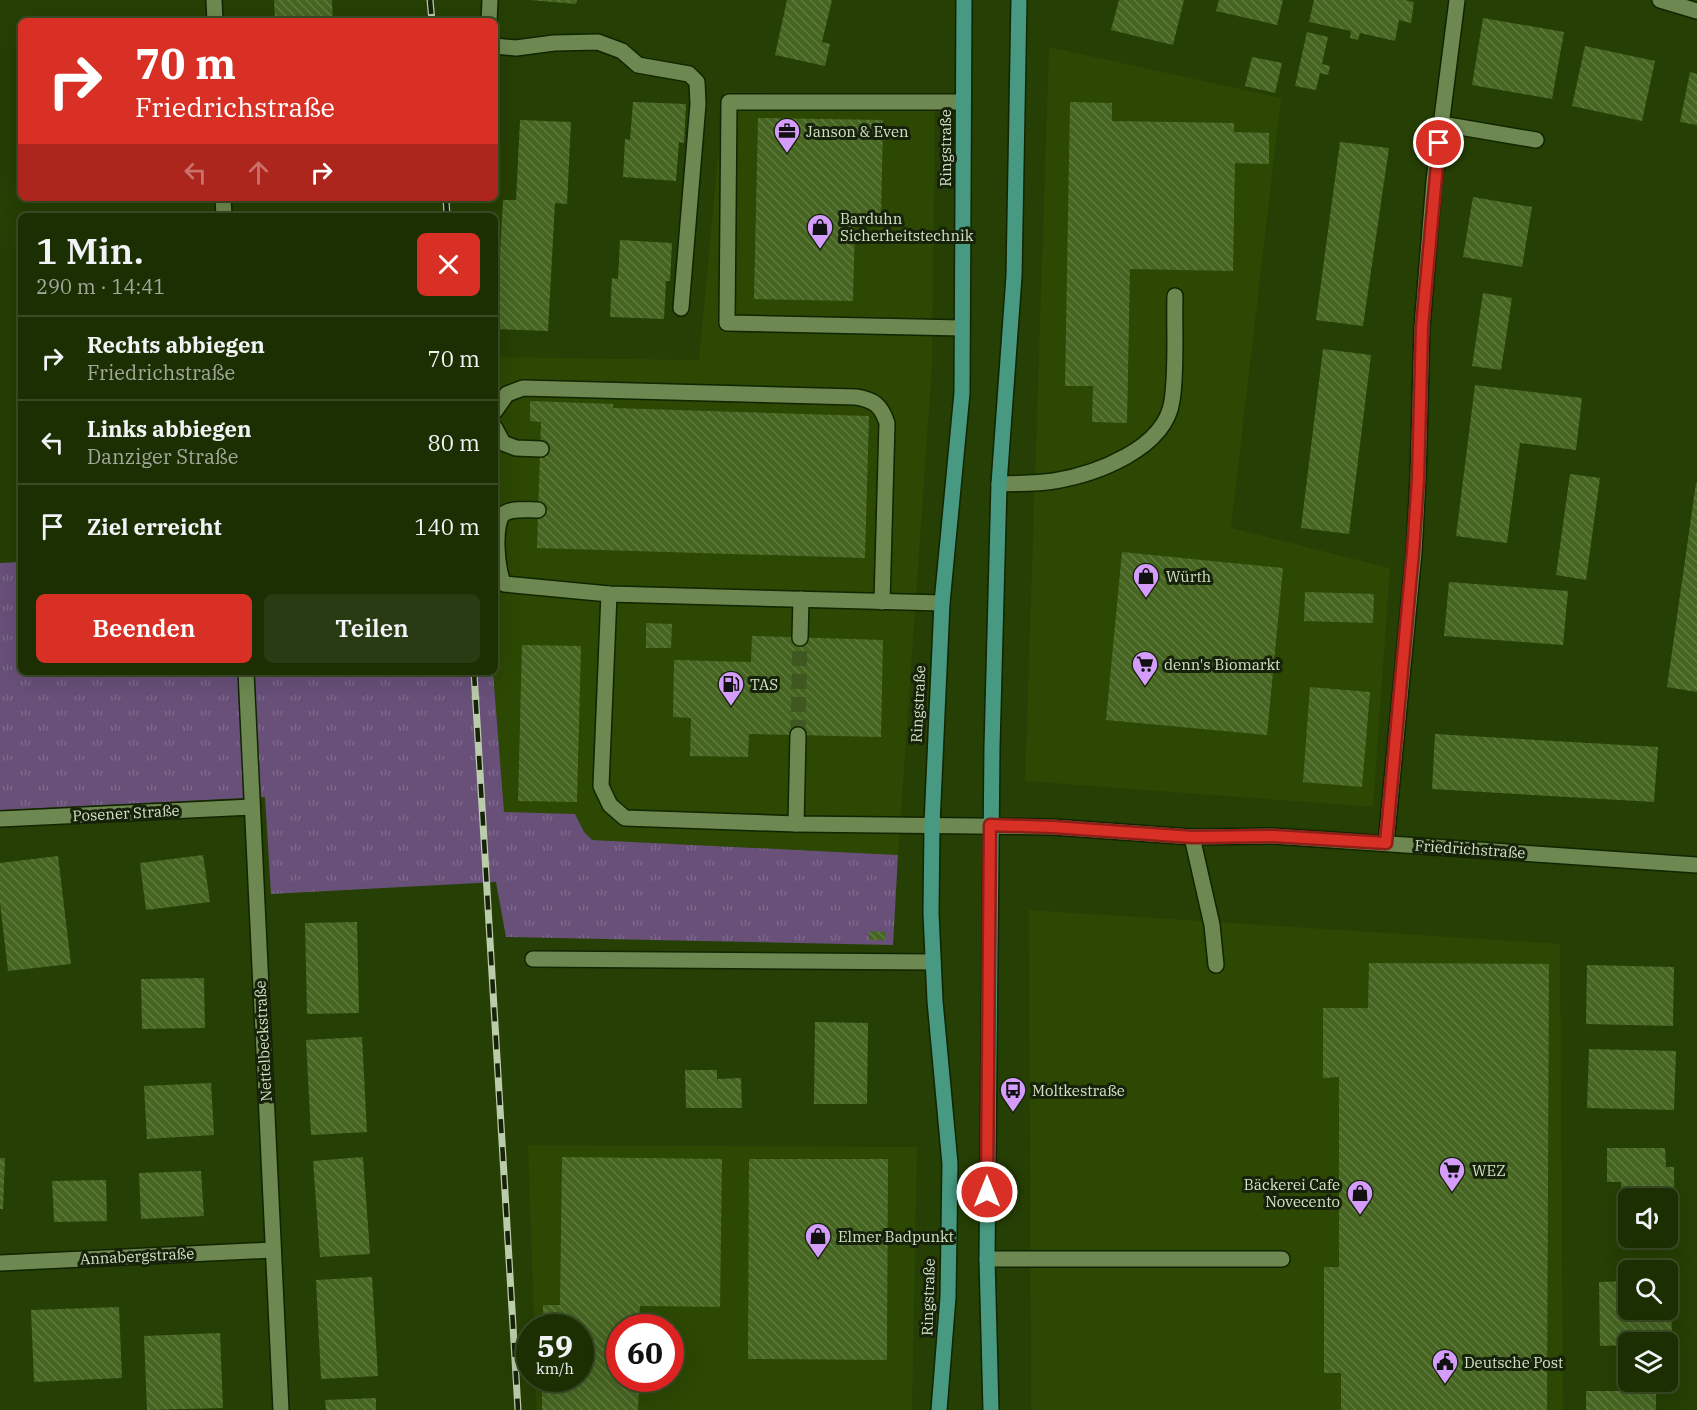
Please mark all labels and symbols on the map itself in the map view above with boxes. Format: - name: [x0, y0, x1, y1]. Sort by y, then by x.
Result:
- street label: Ringstraße: [936, 109, 955, 187]
- office icon: Janson & Even: [772, 116, 802, 154]
- pin: [1413, 117, 1464, 168]
- place label: Janson & Even: [806, 122, 909, 141]
- place label: Barduhn Sicherheitstechnik: [840, 209, 974, 245]
- shop icon: Barduhn Sicherheitstechnik: [805, 212, 835, 250]
- shop icon: Würth: [1131, 561, 1161, 599]
- place label: Würth: [1166, 567, 1211, 586]
- supermarket icon: denn's Biomarkt: [1130, 649, 1160, 687]
- place label: denn's Biomarkt: [1164, 655, 1280, 674]
- street label: Ringstraße: [906, 665, 930, 743]
- fuel station icon: TAS: [716, 669, 746, 707]
- place label: TAS: [750, 675, 778, 694]
- street label: Posener Straße: [72, 801, 180, 825]
- street label: Friedrichstraße: [1414, 836, 1526, 862]
- street label: Nettelbeckstraße: [250, 980, 276, 1102]
- bus stop icon: Moltkestraße: [998, 1075, 1028, 1113]
- place label: Moltkestraße: [1032, 1081, 1125, 1100]
- supermarket icon: WEZ: [1437, 1155, 1467, 1193]
- position arrow: [955, 1160, 1019, 1224]
- place label: WEZ: [1472, 1161, 1506, 1180]
- place label: Bäckerei Cafe Novecento: [1244, 1175, 1340, 1211]
- shop icon: Bäckerei Cafe Novecento: [1345, 1178, 1375, 1216]
- shop icon: Elmer Badpunkt: [803, 1221, 833, 1259]
- place label: Elmer Badpunkt: [838, 1227, 954, 1246]
- street label: Annabergstraße: [79, 1244, 195, 1268]
- street label: Ringstraße: [917, 1258, 939, 1336]
- speed limit sign: 60: [606, 1314, 684, 1392]
- public building icon: Deutsche Post: [1430, 1347, 1460, 1385]
- place label: Deutsche Post: [1464, 1353, 1563, 1372]

